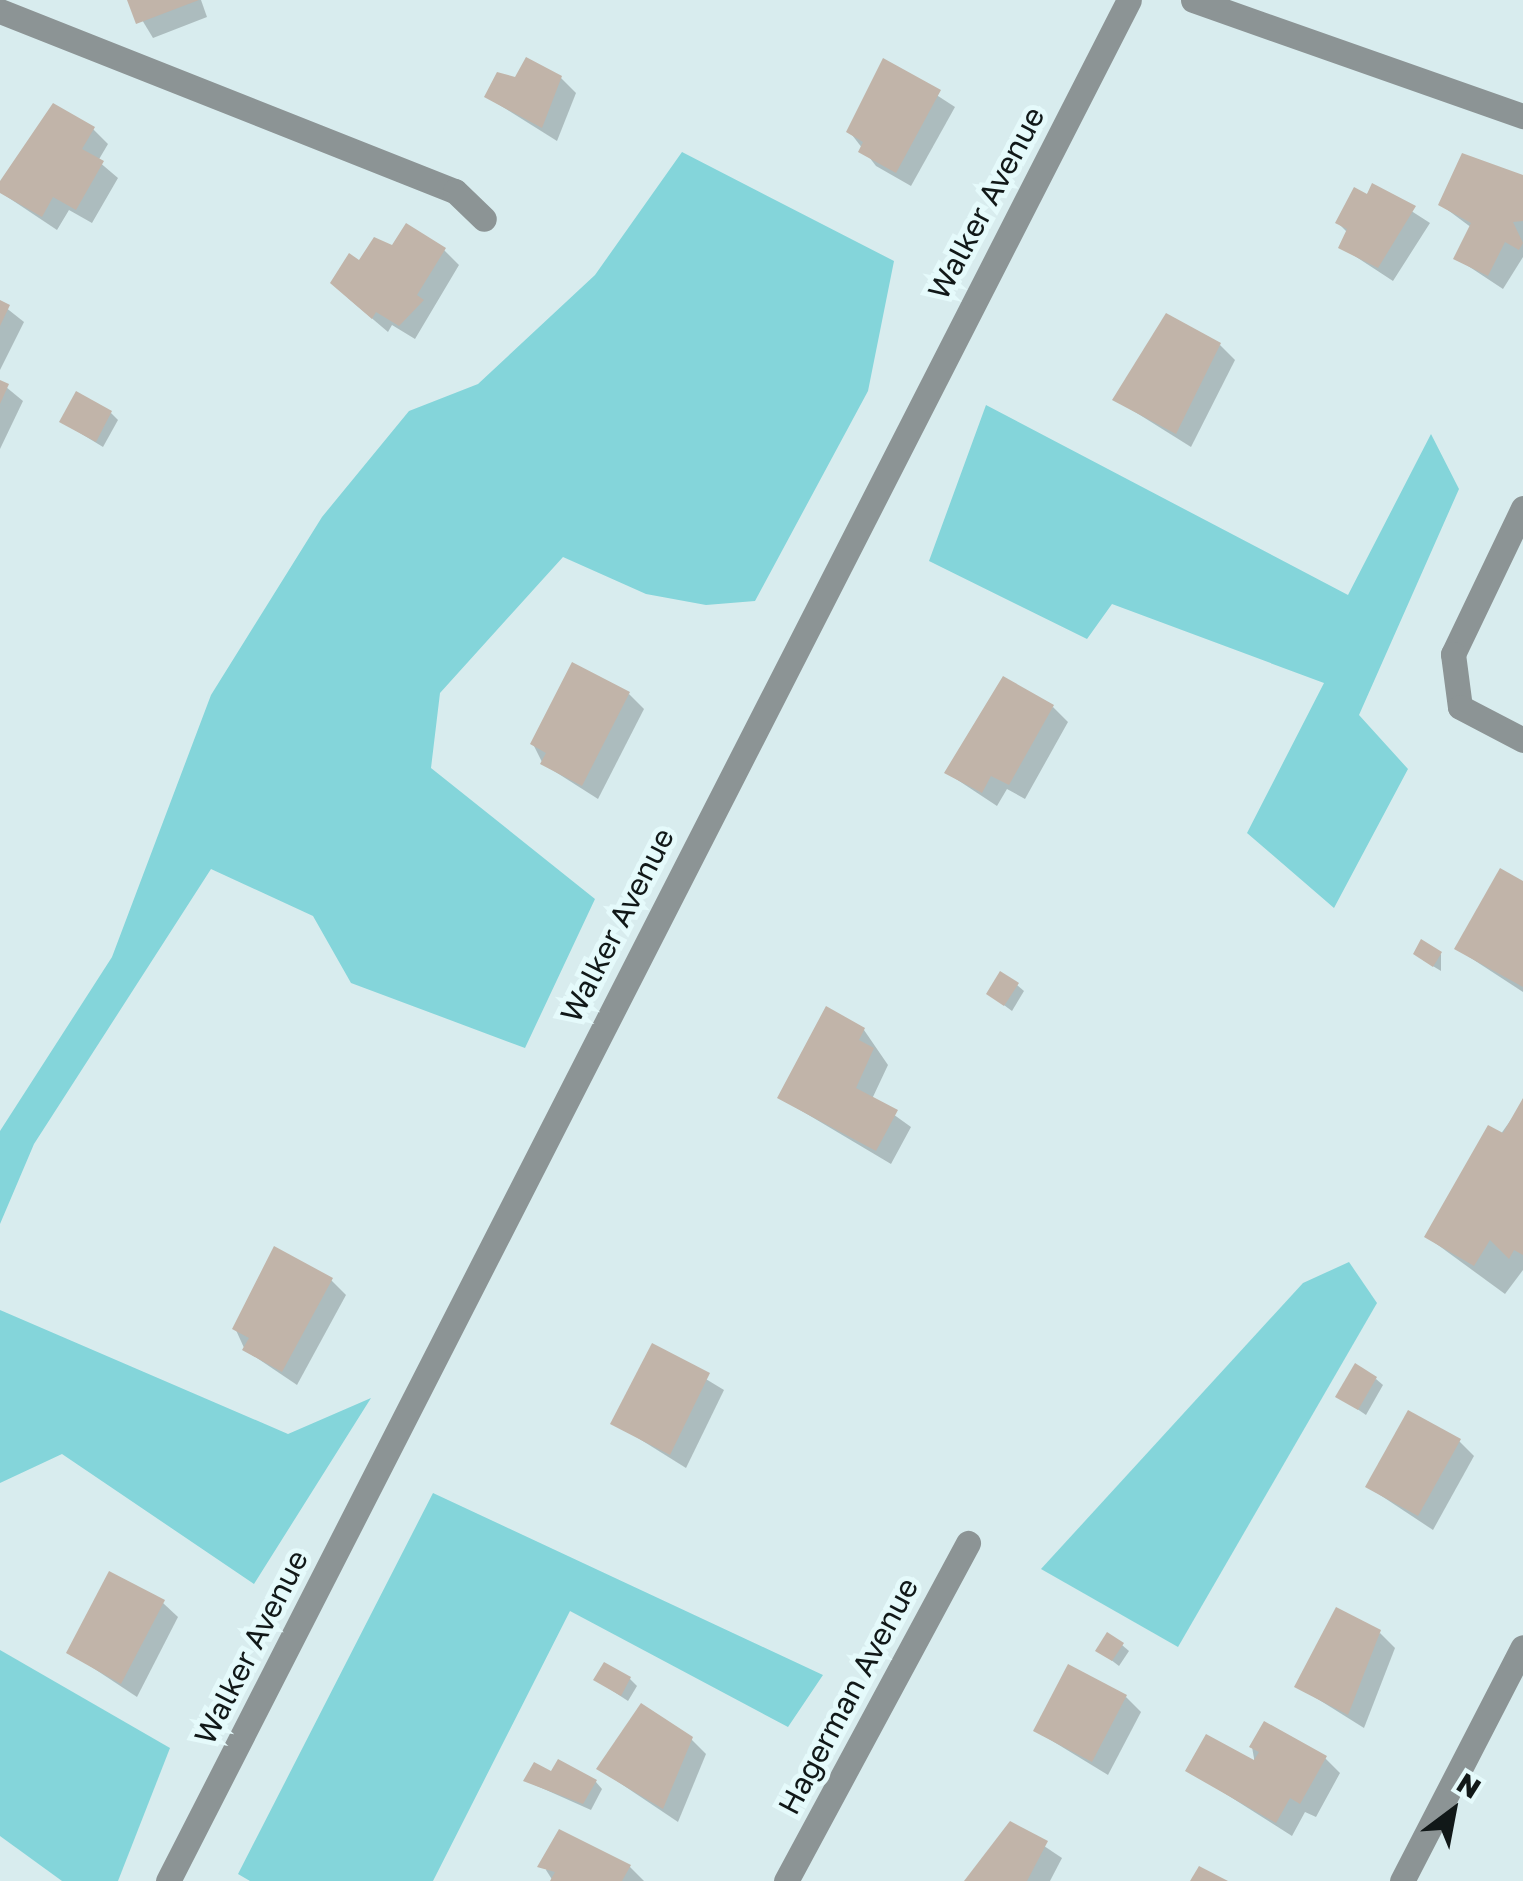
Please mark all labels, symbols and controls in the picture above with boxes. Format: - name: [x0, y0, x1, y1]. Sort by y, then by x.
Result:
- street label: Walker Avenue: [920, 101, 1052, 305]
- street label: Walker Avenue: [553, 822, 681, 1028]
- street label: Walker Avenue: [187, 1544, 315, 1750]
- street label: Hagerman Avenue: [770, 1572, 926, 1820]
- north arrow: [1403, 1761, 1503, 1861]
- text: N: [1451, 1766, 1487, 1805]

